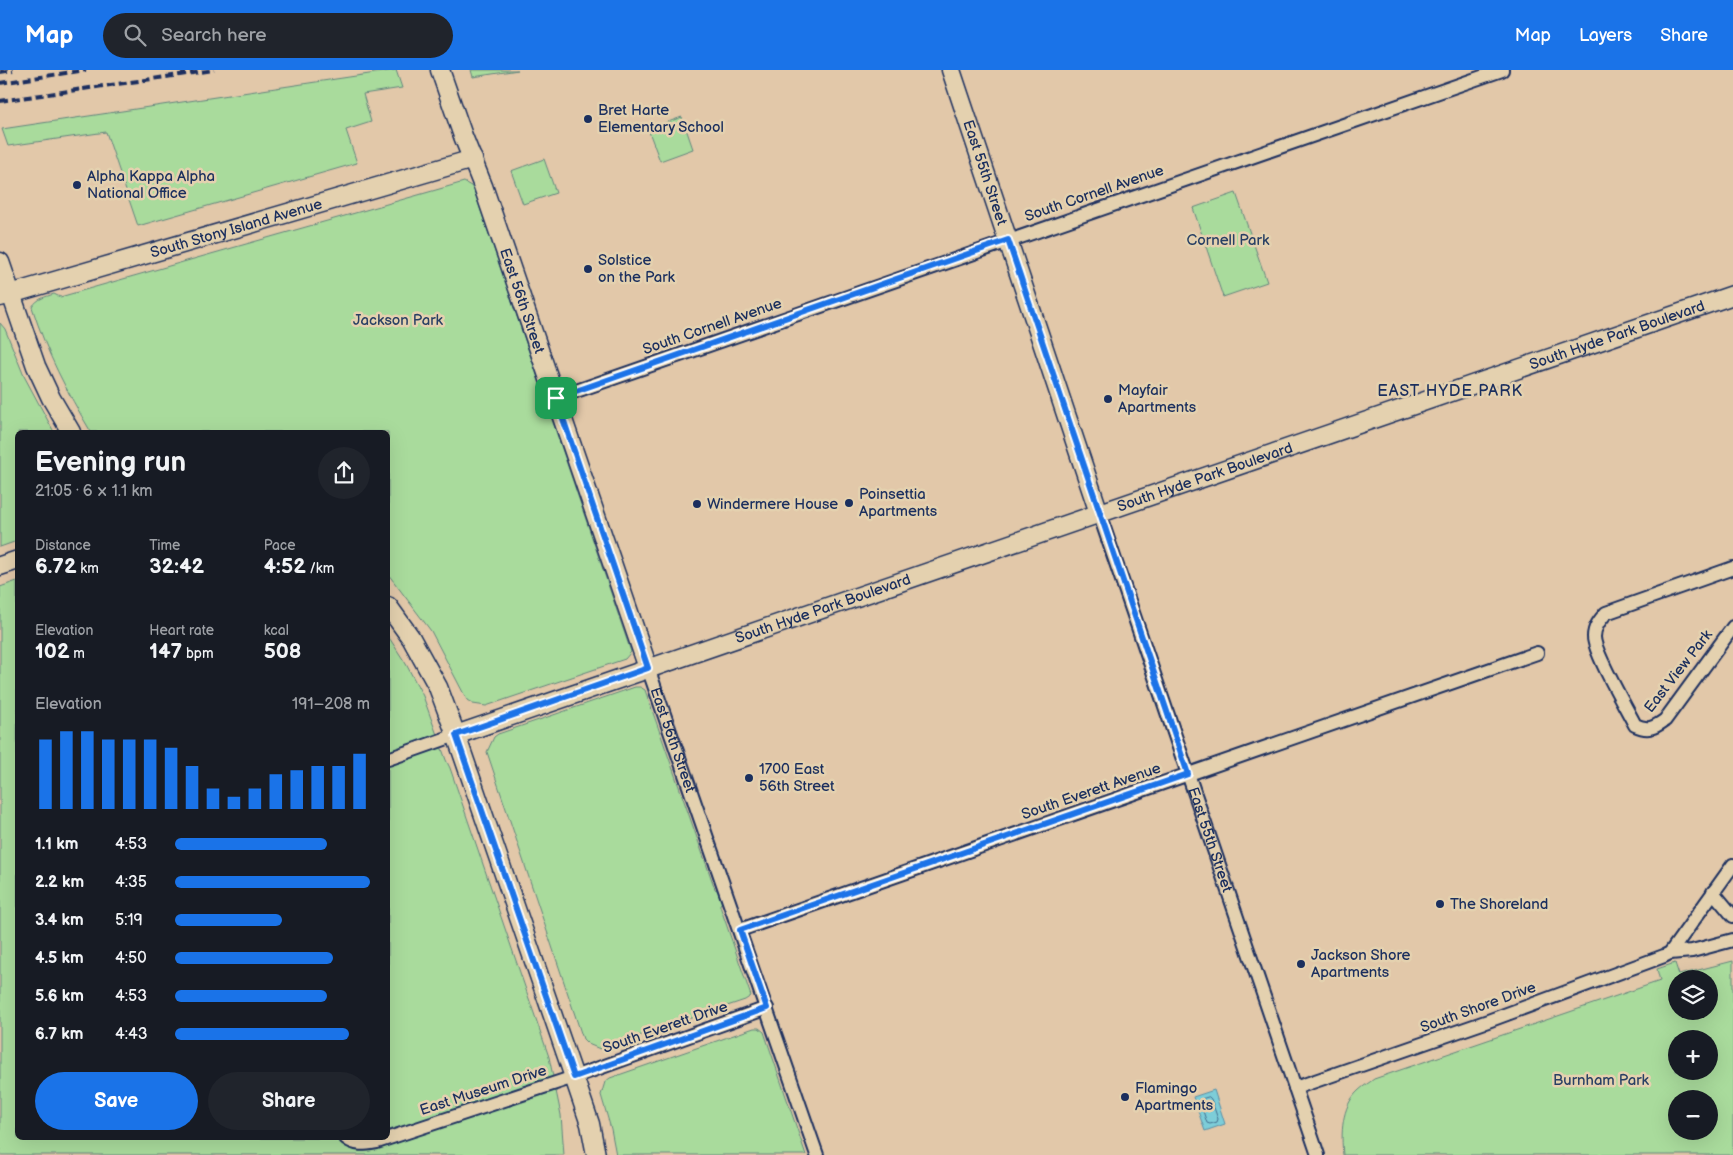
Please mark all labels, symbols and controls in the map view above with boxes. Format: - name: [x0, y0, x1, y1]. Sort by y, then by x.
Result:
- search box: [103, 13, 453, 58]
- text: Map: [25, 21, 73, 50]
- icon: search: [121, 21, 149, 49]
- text: Search here: [161, 24, 267, 47]
- text: Map: [1515, 25, 1551, 46]
- text: Layers: [1579, 25, 1632, 46]
- text: Share: [1660, 25, 1708, 46]
- place label: Bret Harte Elementary School: [598, 101, 724, 137]
- marker: Bret Harte Elementary School: [582, 113, 594, 125]
- street label: East 55th Street: [958, 118, 1011, 228]
- street label: South Cornell Avenue: [1022, 161, 1166, 226]
- place label: Alpha Kappa Alpha National Office: [87, 167, 215, 203]
- marker: Alpha Kappa Alpha National Office: [71, 179, 83, 191]
- street label: South Stony Island Avenue: [148, 195, 324, 263]
- park label: Cornell Park: [1187, 231, 1270, 250]
- street label: East 56th Street: [495, 246, 549, 356]
- place label: Solstice on the Park: [598, 251, 676, 287]
- marker: Solstice on the Park: [582, 263, 594, 275]
- street label: South Cornell Avenue: [640, 294, 784, 359]
- street label: South Hyde Park Boulevard: [1527, 296, 1707, 374]
- park label: Jackson Park: [353, 311, 444, 330]
- pin: [535, 377, 577, 419]
- place label: Mayfair Apartments: [1118, 381, 1197, 417]
- district label: EAST HYDE PARK: [1377, 382, 1523, 401]
- icon: arrive: [542, 384, 570, 412]
- marker: Mayfair Apartments: [1102, 393, 1114, 405]
- street label: South Hyde Park Boulevard: [1115, 438, 1295, 516]
- text: Evening run: [35, 446, 186, 479]
- button: share: [318, 447, 370, 499]
- text: 21:05 · 6 × 1.1 km: [35, 482, 153, 501]
- place label: Poinsettia Apartments: [859, 485, 938, 521]
- place label: Windermere House: [707, 495, 838, 514]
- marker: Poinsettia Apartments: [843, 497, 855, 509]
- marker: Windermere House: [691, 498, 703, 510]
- text: Distance: [35, 537, 91, 554]
- text: Time: [149, 537, 180, 554]
- text: Pace: [264, 537, 296, 554]
- text: 6.72: [35, 554, 77, 579]
- text: 32:42: [149, 554, 204, 579]
- text: 4:52: [264, 554, 306, 579]
- text: km: [77, 560, 99, 577]
- text: /km: [306, 560, 334, 577]
- street label: South Hyde Park Boulevard: [733, 570, 913, 648]
- text: Elevation: [35, 622, 93, 639]
- text: Heart rate: [149, 622, 214, 639]
- text: kcal: [264, 622, 289, 639]
- street label: East View Park: [1640, 626, 1717, 717]
- text: 102: [35, 639, 70, 664]
- text: 147: [149, 639, 182, 664]
- text: 508: [264, 639, 301, 664]
- text: m: [70, 645, 85, 662]
- text: bpm: [182, 645, 214, 662]
- street label: East 56th Street: [645, 685, 700, 795]
- text: Elevation: [35, 695, 102, 714]
- text: 191–208 m: [292, 695, 370, 714]
- street label: South Everett Avenue: [1019, 759, 1163, 824]
- place label: 1700 East 56th Street: [759, 760, 835, 796]
- marker: 1700 East 56th Street: [743, 772, 755, 784]
- street label: East 55th Street: [1183, 785, 1237, 895]
- text: 1.1 km: [35, 835, 78, 854]
- text: 4:53: [115, 835, 147, 854]
- text: 2.2 km: [35, 873, 84, 892]
- text: 4:35: [115, 873, 147, 892]
- place label: The Shoreland: [1450, 895, 1548, 914]
- marker: The Shoreland: [1434, 898, 1446, 910]
- text: 3.4 km: [35, 911, 84, 930]
- text: 5:19: [115, 911, 143, 930]
- place label: Jackson Shore Apartments: [1311, 946, 1411, 982]
- text: 4.5 km: [35, 949, 84, 968]
- text: 4:50: [115, 949, 147, 968]
- marker: Jackson Shore Apartments: [1295, 958, 1307, 970]
- map controls: [1668, 970, 1718, 1140]
- button: layers: [1668, 970, 1718, 1020]
- street label: South Shore Drive: [1418, 978, 1539, 1037]
- text: 5.6 km: [35, 987, 84, 1006]
- text: 4:53: [115, 987, 147, 1006]
- street label: South Everett Drive: [600, 997, 730, 1058]
- text: 6.7 km: [35, 1025, 83, 1044]
- text: 4:43: [115, 1025, 148, 1044]
- button: +: [1668, 1030, 1718, 1080]
- street label: East Museum Drive: [417, 1061, 549, 1120]
- park label: Burnham Park: [1553, 1071, 1650, 1090]
- button: Save: [35, 1072, 198, 1130]
- button: Share: [208, 1072, 370, 1130]
- place label: Flamingo Apartments: [1135, 1079, 1214, 1115]
- button: −: [1668, 1090, 1718, 1140]
- marker: Flamingo Apartments: [1119, 1091, 1131, 1103]

